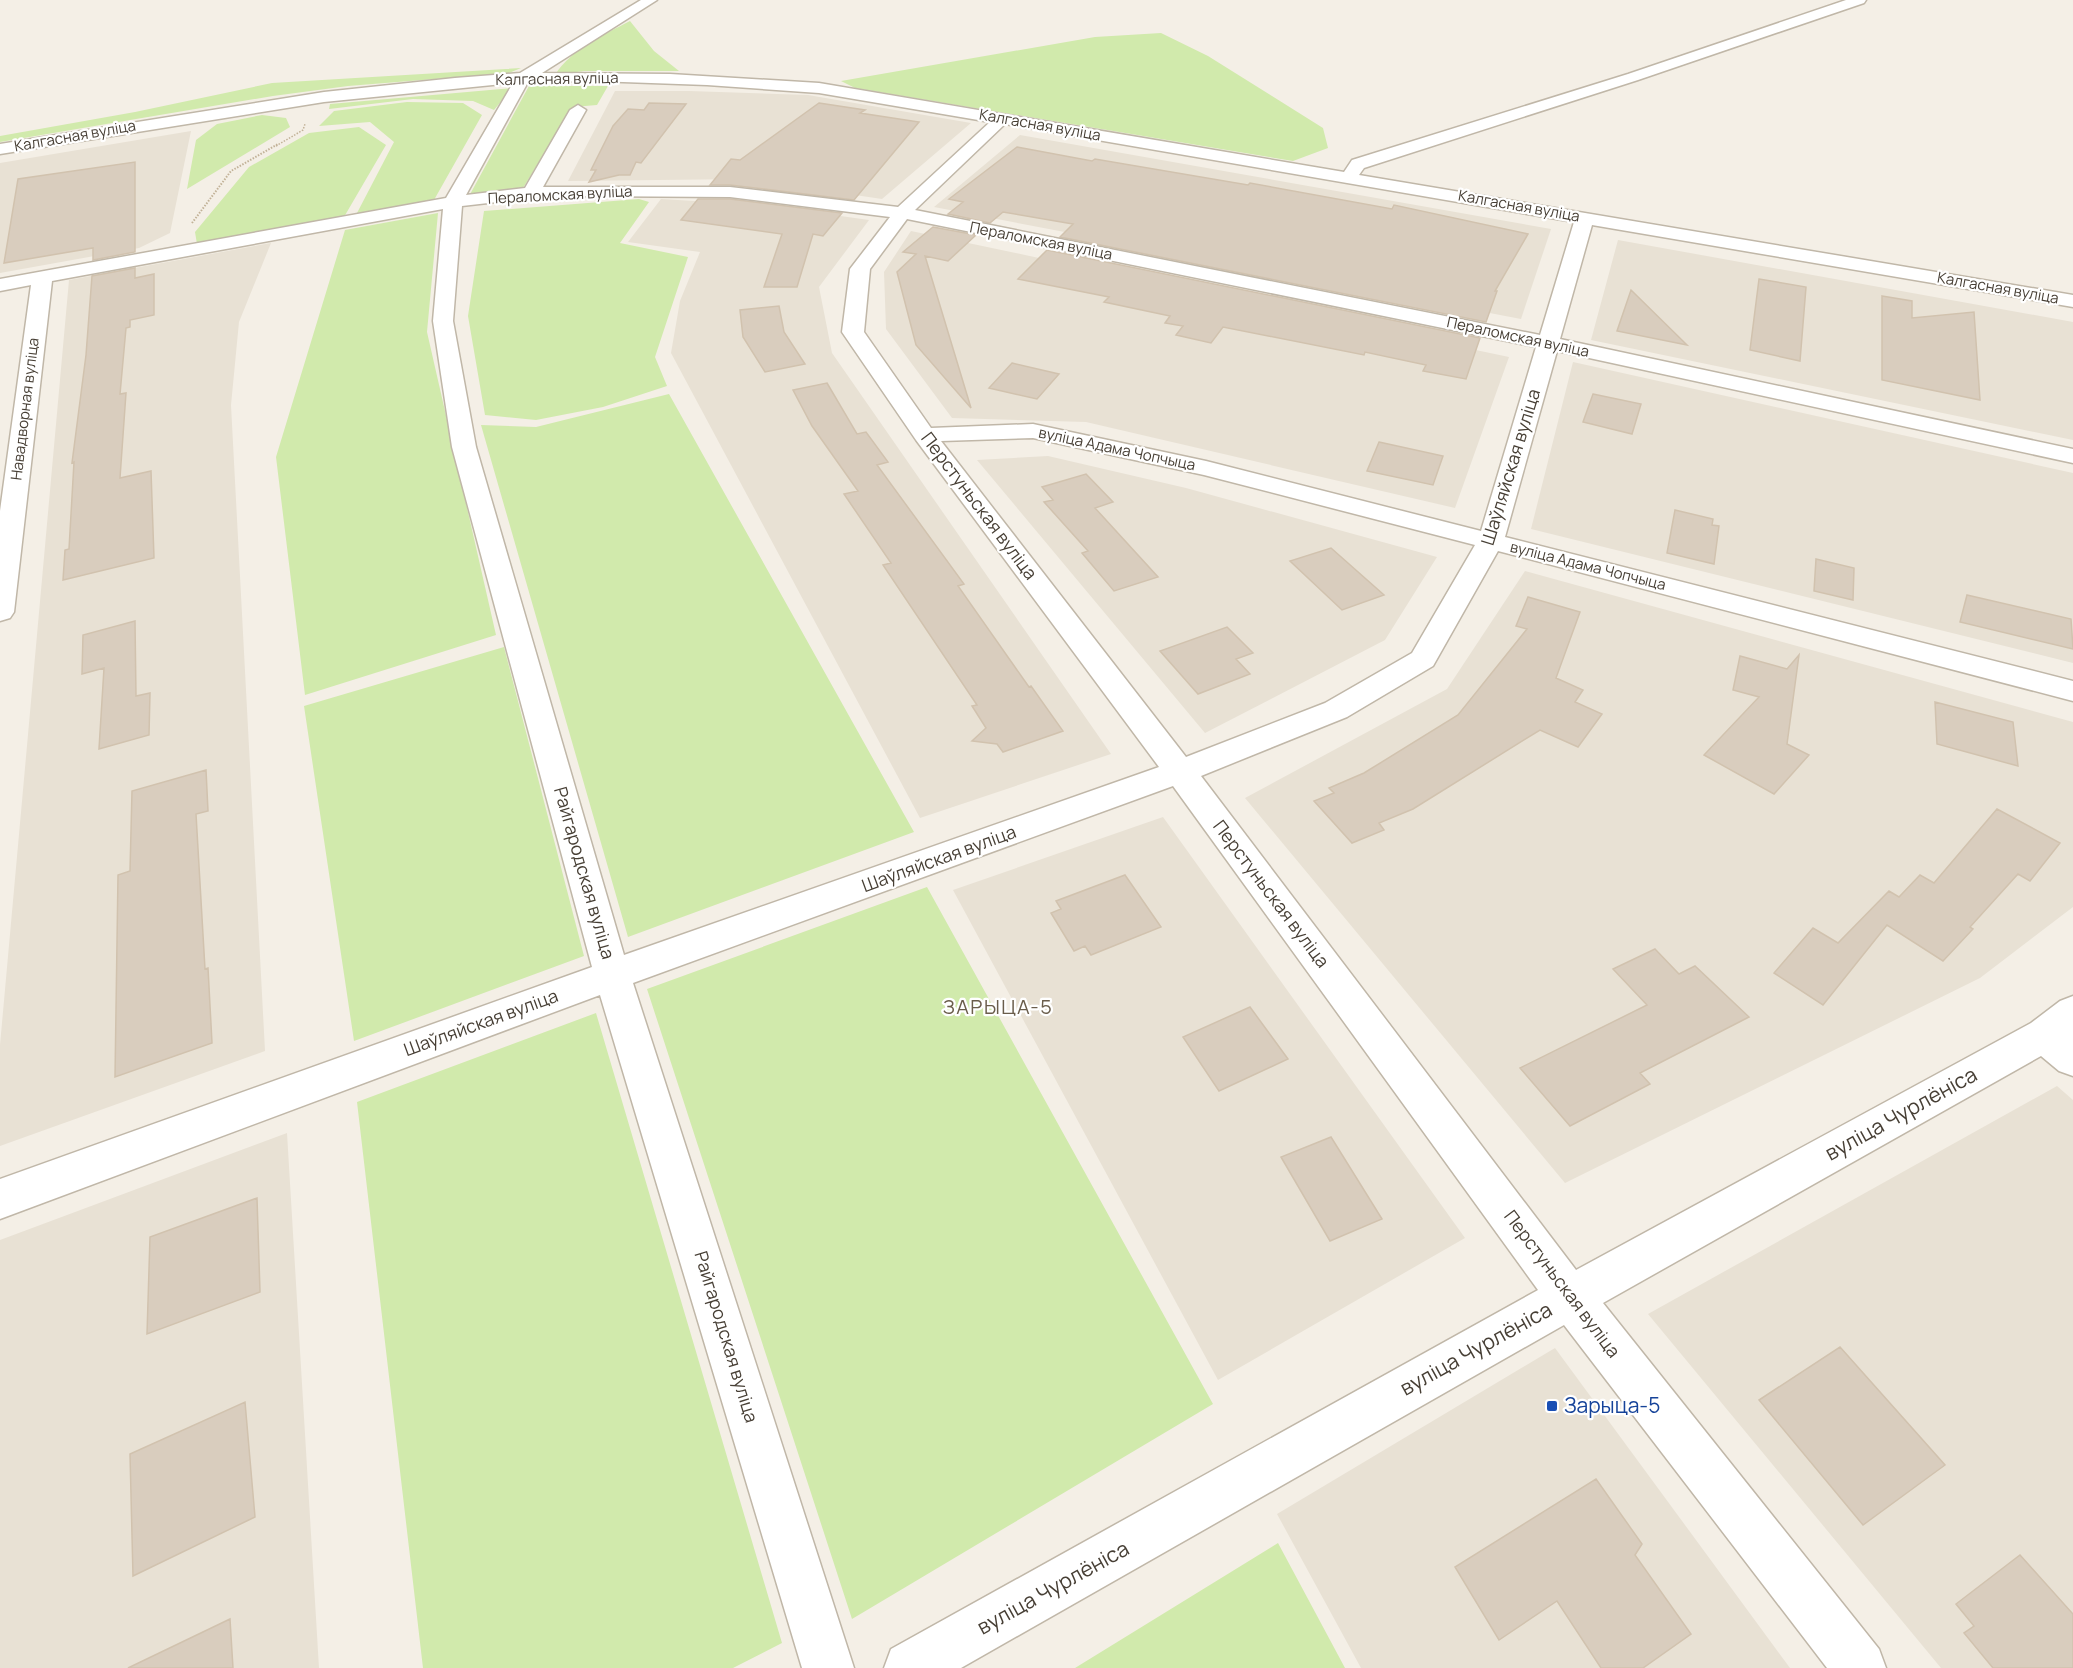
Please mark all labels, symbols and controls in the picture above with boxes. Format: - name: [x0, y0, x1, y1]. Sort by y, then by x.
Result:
- street label: Калгасная вуліца: [495, 67, 619, 90]
- street label: Калгасная вуліца: [978, 103, 1102, 146]
- street label: Калгасная вуліца: [13, 114, 137, 157]
- street label: Пераломская вуліца: [487, 180, 633, 209]
- street label: Калгасная вуліца: [1457, 184, 1581, 227]
- street label: Пераломская вуліца: [968, 216, 1114, 265]
- street label: Калгасная вуліца: [1936, 266, 2060, 309]
- street label: Пераломская вуліца: [1445, 311, 1591, 362]
- street label: Навадворная вуліца: [5, 336, 44, 481]
- street label: Шаўляйская вуліца: [1475, 386, 1545, 548]
- street label: вуліца Адама Чопчыца: [1037, 422, 1197, 475]
- street label: Перстуньская вуліца: [916, 427, 1043, 584]
- street label: вуліца Адама Чопчыца: [1508, 536, 1668, 595]
- street label: Райгародская вуліца: [549, 784, 621, 962]
- street label: Перстуньская вуліца: [1208, 815, 1335, 972]
- street label: Шаўляйская вуліца: [858, 819, 1019, 897]
- street label: Шаўляйская вуліца: [400, 983, 561, 1061]
- district label: ЗАРЫЦА-5: [943, 993, 1053, 1020]
- street label: вуліца Чурлёніса: [1820, 1060, 1982, 1167]
- street label: Перстуньская вуліца: [1499, 1205, 1626, 1362]
- street label: Райгародская вуліца: [689, 1248, 764, 1425]
- street label: вуліца Чурлёніса: [1395, 1295, 1557, 1402]
- place label: Зарыца-5: [1564, 1391, 1660, 1419]
- marker: Зарыца-5: [1545, 1399, 1559, 1413]
- street label: вуліца Чурлёніса: [972, 1534, 1134, 1641]

